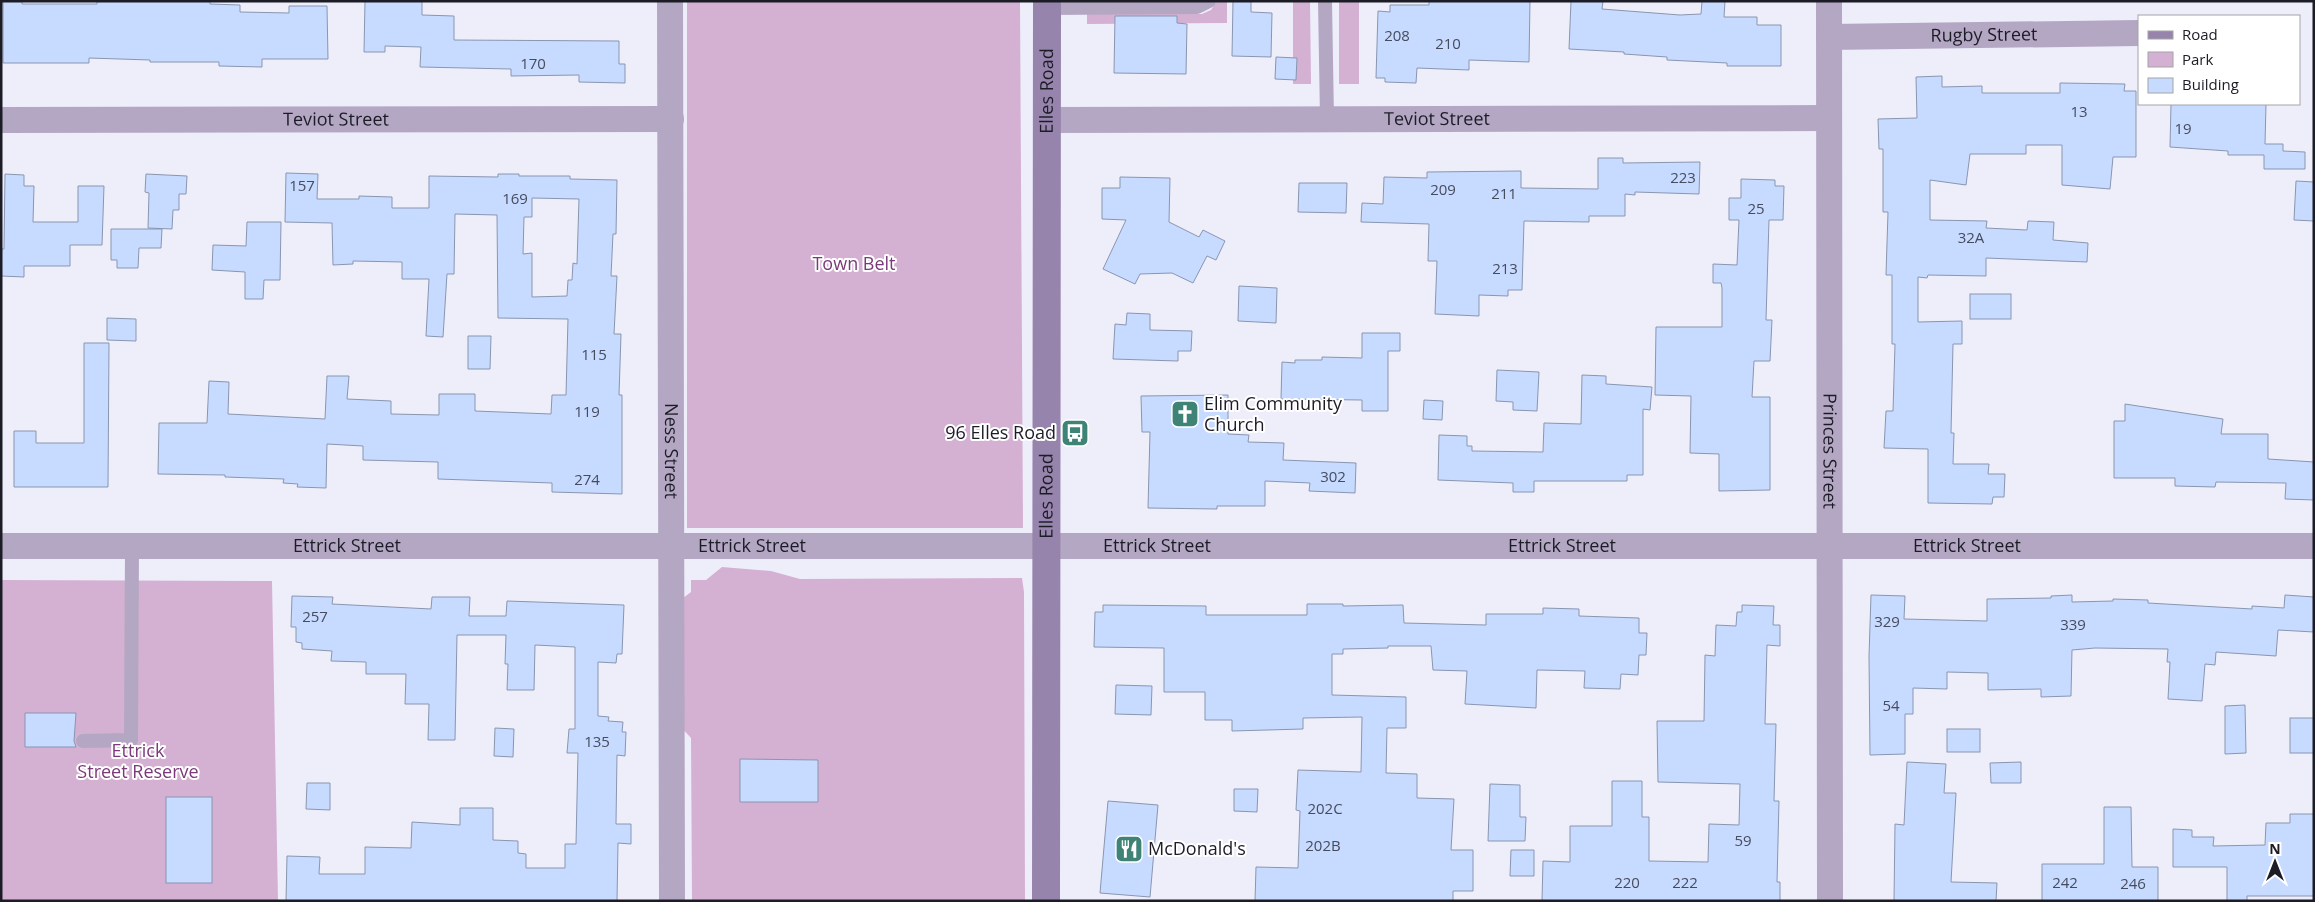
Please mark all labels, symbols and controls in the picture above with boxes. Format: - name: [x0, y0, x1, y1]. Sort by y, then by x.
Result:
- legend: [2138, 15, 2300, 105]
- street label: Rugby Street: [1930, 21, 2038, 47]
- text: Road: [2182, 24, 2218, 44]
- house number: 208: [1384, 25, 1410, 45]
- house number: 210: [1435, 33, 1461, 53]
- street label: Elles Road: [1034, 48, 1058, 134]
- text: Park: [2182, 49, 2213, 69]
- house number: 170: [520, 53, 546, 73]
- text: Building: [2182, 74, 2239, 94]
- house number: 13: [2070, 101, 2088, 121]
- street label: Teviot Street: [283, 106, 389, 131]
- street label: Teviot Street: [1384, 106, 1490, 130]
- house number: 19: [2174, 118, 2192, 138]
- house number: 223: [1670, 167, 1696, 187]
- house number: 157: [289, 175, 315, 195]
- house number: 209: [1430, 179, 1456, 199]
- house number: 211: [1491, 183, 1517, 203]
- house number: 169: [502, 188, 528, 208]
- house number: 25: [1747, 198, 1765, 218]
- house number: 32A: [1958, 227, 1985, 247]
- park label: Town Belt: [812, 251, 896, 275]
- house number: 213: [1492, 258, 1518, 278]
- house number: 115: [581, 344, 607, 364]
- place label: Elim Community Church: [1204, 391, 1343, 436]
- street label: Princes Street: [1818, 393, 1843, 509]
- church icon: Elim Community Church: [1170, 399, 1200, 429]
- house number: 119: [574, 401, 600, 421]
- street label: Ness Street: [660, 403, 684, 499]
- bus stop icon: 96 Elles Road: [1060, 418, 1090, 448]
- place label: 96 Elles Road: [945, 420, 1056, 444]
- street label: Elles Road: [1033, 453, 1057, 539]
- house number: 302: [1320, 466, 1346, 486]
- house number: 274: [574, 469, 600, 489]
- street label: Ettrick Street: [293, 533, 401, 557]
- street label: Ettrick Street: [698, 533, 806, 557]
- street label: Ettrick Street: [1103, 533, 1211, 557]
- street label: Ettrick Street: [1508, 533, 1616, 557]
- street label: Ettrick Street: [1913, 533, 2021, 557]
- house number: 257: [302, 606, 328, 626]
- house number: 329: [1874, 611, 1900, 631]
- house number: 339: [2060, 614, 2086, 634]
- house number: 54: [1882, 695, 1900, 715]
- house number: 135: [584, 731, 610, 751]
- park label: Ettrick Street Reserve: [77, 738, 199, 783]
- house number: 202C: [1307, 798, 1343, 818]
- house number: 59: [1734, 830, 1752, 850]
- restaurant icon: McDonald's: [1114, 834, 1144, 864]
- house number: 202B: [1305, 835, 1341, 855]
- place label: McDonald's: [1148, 836, 1246, 860]
- north arrow: [2250, 837, 2300, 887]
- text: N: [2269, 839, 2281, 858]
- house number: 220: [1614, 872, 1640, 892]
- house number: 222: [1672, 872, 1698, 892]
- house number: 242: [2052, 872, 2078, 892]
- house number: 246: [2120, 873, 2146, 893]

